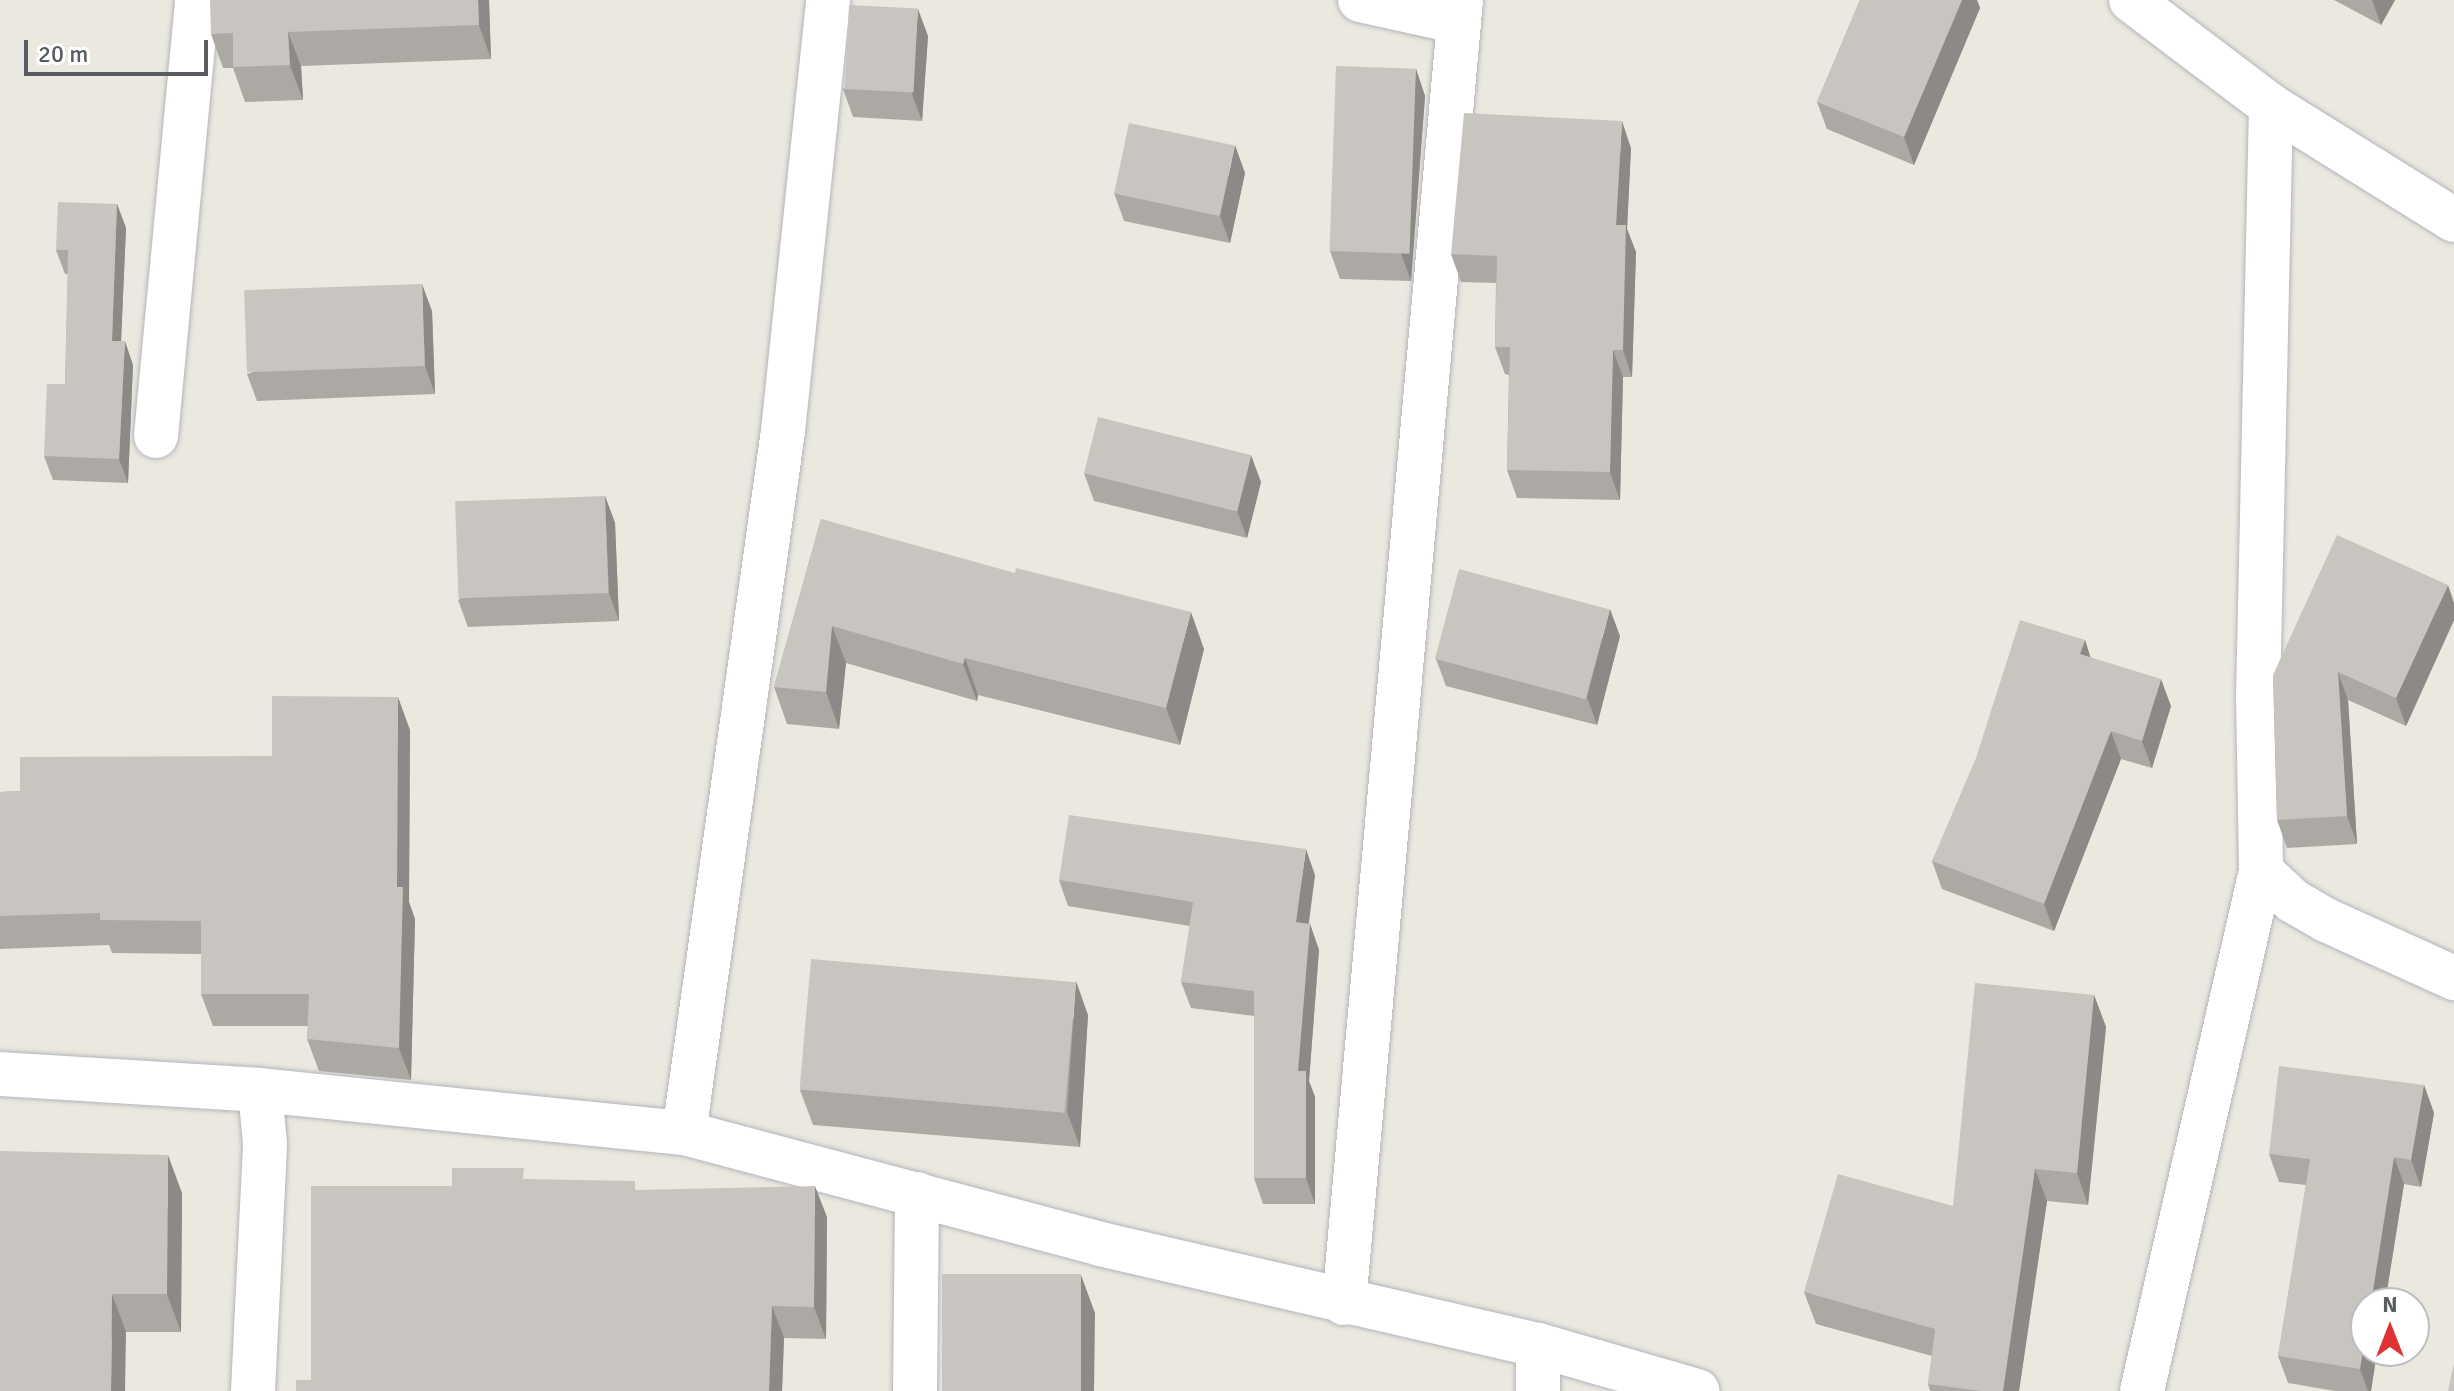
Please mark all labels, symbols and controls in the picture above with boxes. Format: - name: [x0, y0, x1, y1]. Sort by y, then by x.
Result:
- scale bar: [28, 24, 212, 74]
- text: 20 m: [38, 39, 88, 69]
- north arrow: [2350, 1287, 2430, 1367]
- text: N: [2382, 1291, 2398, 1318]

